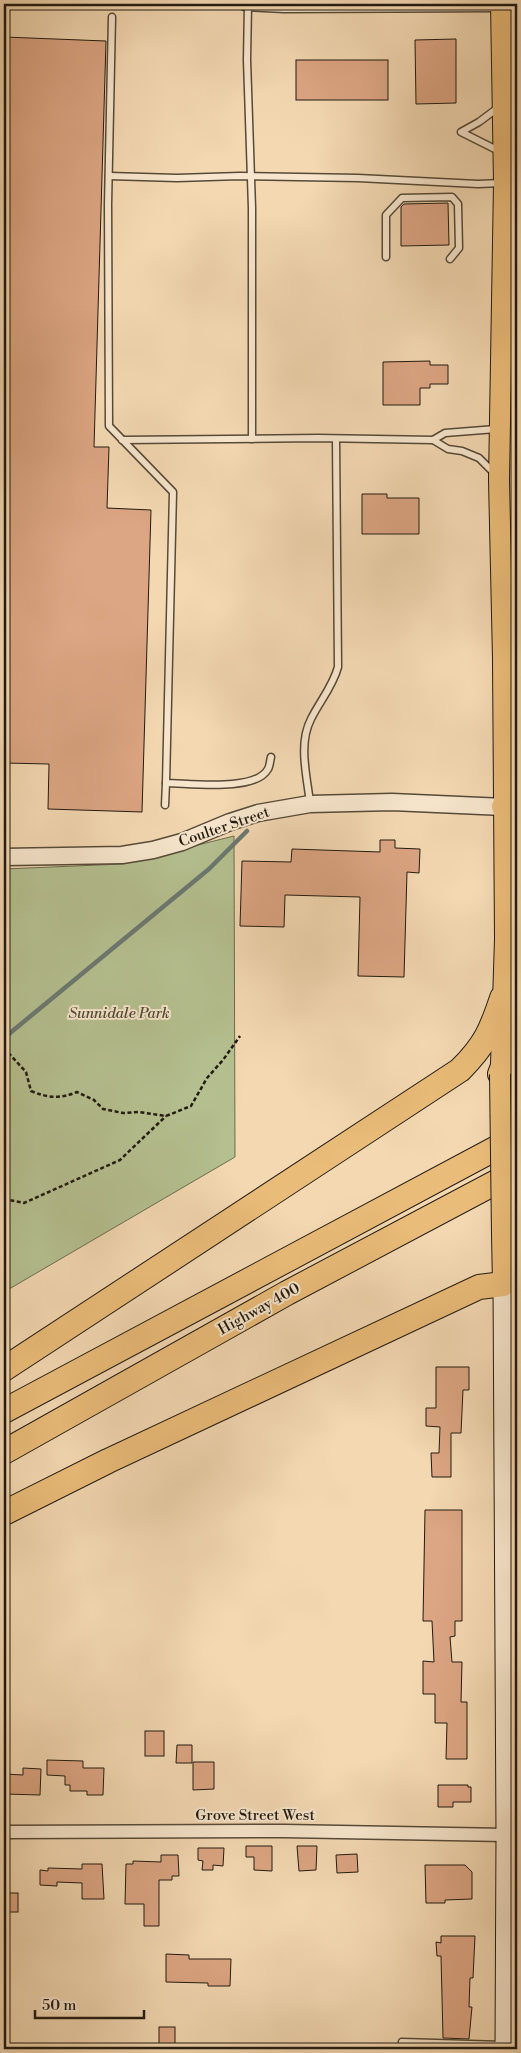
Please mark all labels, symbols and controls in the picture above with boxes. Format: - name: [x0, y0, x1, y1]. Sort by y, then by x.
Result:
- street label: Coulter Street: [176, 802, 273, 851]
- park label: Sunnidale Park: [68, 1004, 170, 1023]
- street label: Highway 400: [215, 1279, 303, 1339]
- street label: Grove Street West: [195, 1806, 315, 1825]
- scale bar: [35, 1988, 144, 2020]
- text: 50 m: [42, 1996, 76, 2015]

